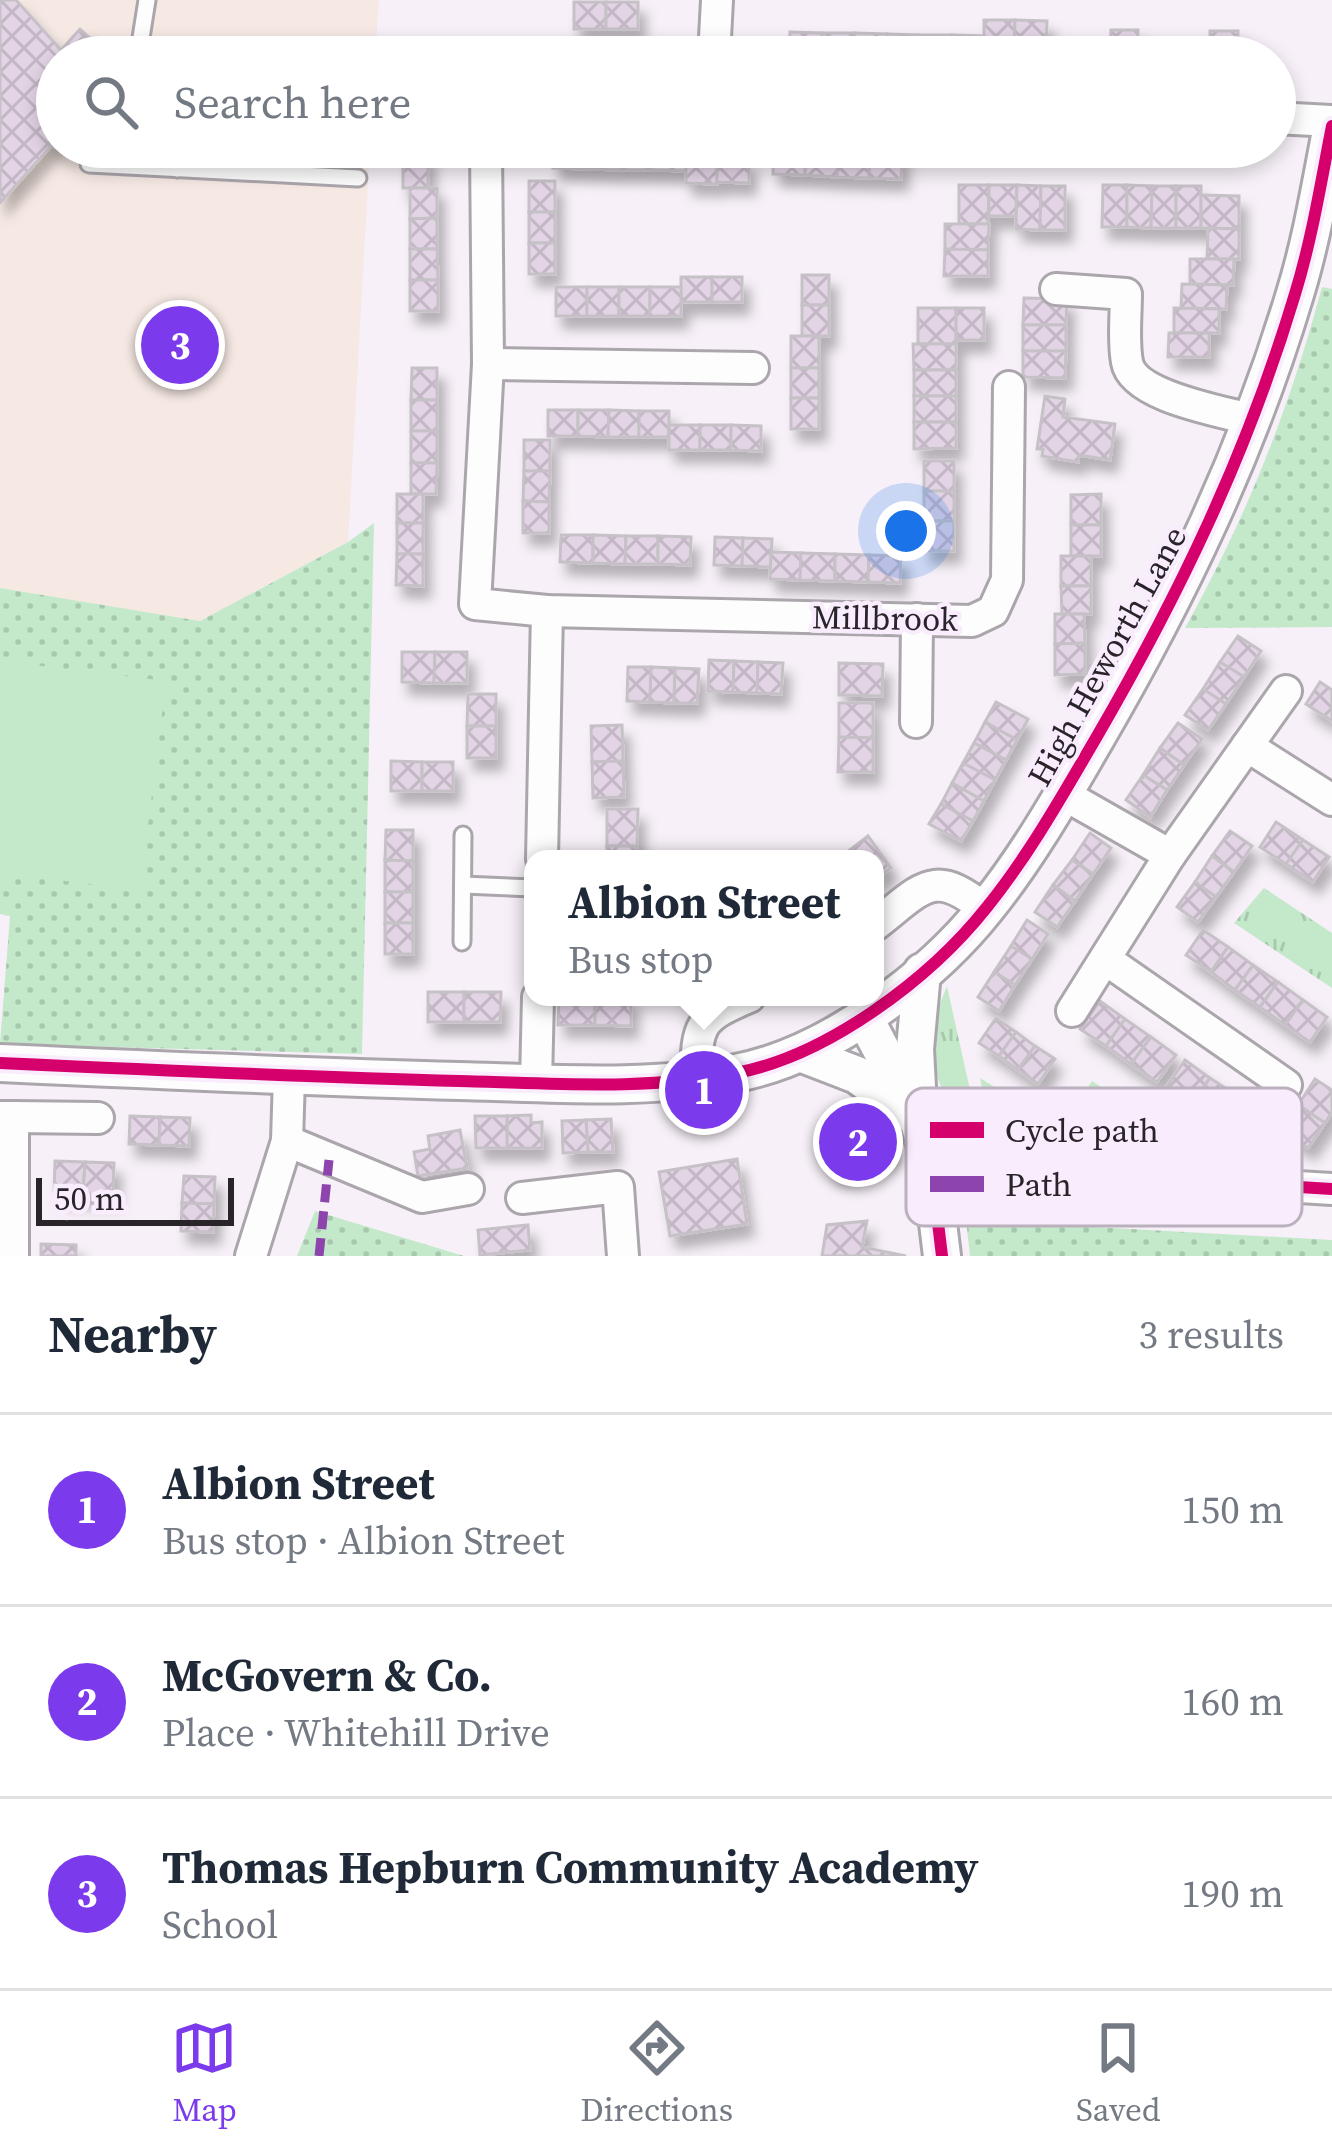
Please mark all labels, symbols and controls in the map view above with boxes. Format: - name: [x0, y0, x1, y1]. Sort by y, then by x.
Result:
- search box: [36, 36, 1296, 168]
- icon: search: [78, 69, 144, 135]
- text: Search here: [174, 71, 411, 133]
- pin: 3: [141, 300, 219, 390]
- your location: [876, 501, 936, 561]
- street label: High Heworth Lane: [1017, 518, 1197, 794]
- street label: Millbrook: [812, 594, 959, 642]
- popup: [524, 850, 884, 1006]
- text: Albion Street: [568, 871, 840, 933]
- text: Bus stop: [568, 933, 714, 986]
- pin: 1: [665, 1045, 743, 1135]
- legend: [906, 1088, 1302, 1226]
- pin: 2: [819, 1097, 897, 1187]
- text: Cycle path: [1005, 1108, 1159, 1153]
- text: Path: [1005, 1162, 1072, 1207]
- scale bar: [36, 1172, 234, 1225]
- text: 50 m: [54, 1176, 124, 1221]
- text: Nearby: [48, 1299, 217, 1369]
- text: 3 results: [1139, 1308, 1284, 1361]
- text: Albion Street: [162, 1452, 435, 1514]
- text: 1: [76, 1483, 98, 1536]
- text: 150 m: [1181, 1483, 1284, 1536]
- text: Bus stop · Albion Street: [162, 1514, 564, 1567]
- text: McGovern & Co.: [162, 1644, 492, 1706]
- text: 2: [76, 1675, 98, 1728]
- text: 160 m: [1181, 1675, 1284, 1728]
- text: Place · Whitehill Drive: [162, 1706, 550, 1759]
- text: Thomas Hepburn Community Academy: [162, 1836, 979, 1898]
- text: 3: [76, 1867, 98, 1920]
- text: 190 m: [1181, 1867, 1284, 1920]
- text: School: [162, 1898, 278, 1951]
- tab: Map: [171, 2015, 237, 2132]
- tab: Directions: [580, 2015, 733, 2132]
- tab: Saved: [1076, 2015, 1161, 2132]

